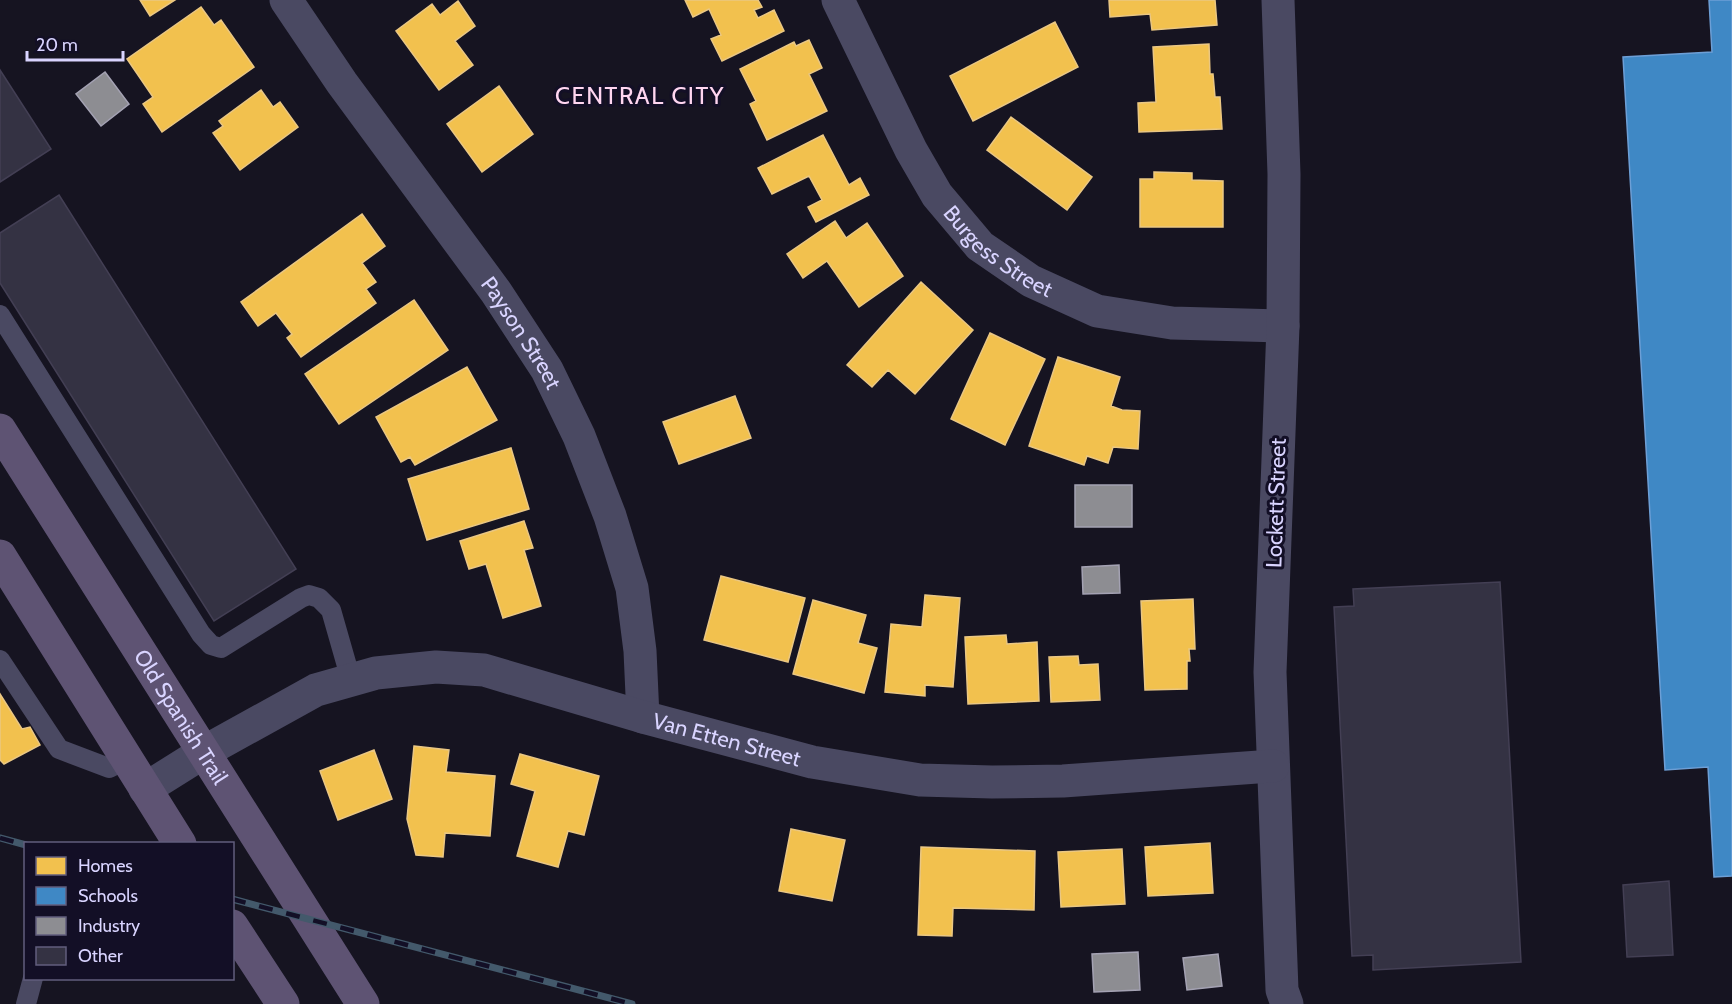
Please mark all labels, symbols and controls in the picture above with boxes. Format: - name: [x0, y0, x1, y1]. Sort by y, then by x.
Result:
- scale bar: [27, 24, 123, 62]
- text: 20 m: [36, 34, 78, 56]
- district label: CENTRAL CITY: [555, 81, 725, 110]
- street label: Burgess Street: [938, 200, 1057, 303]
- street label: Payson Street: [476, 271, 568, 394]
- street label: Lockett Street: [1260, 437, 1292, 568]
- street label: Old Spanish Trail: [128, 644, 234, 790]
- street label: Van Etten Street: [650, 707, 804, 772]
- legend: [24, 842, 234, 980]
- text: Homes: [78, 855, 133, 877]
- text: Schools: [78, 885, 138, 907]
- text: Industry: [78, 915, 140, 937]
- text: Other: [78, 945, 123, 967]

